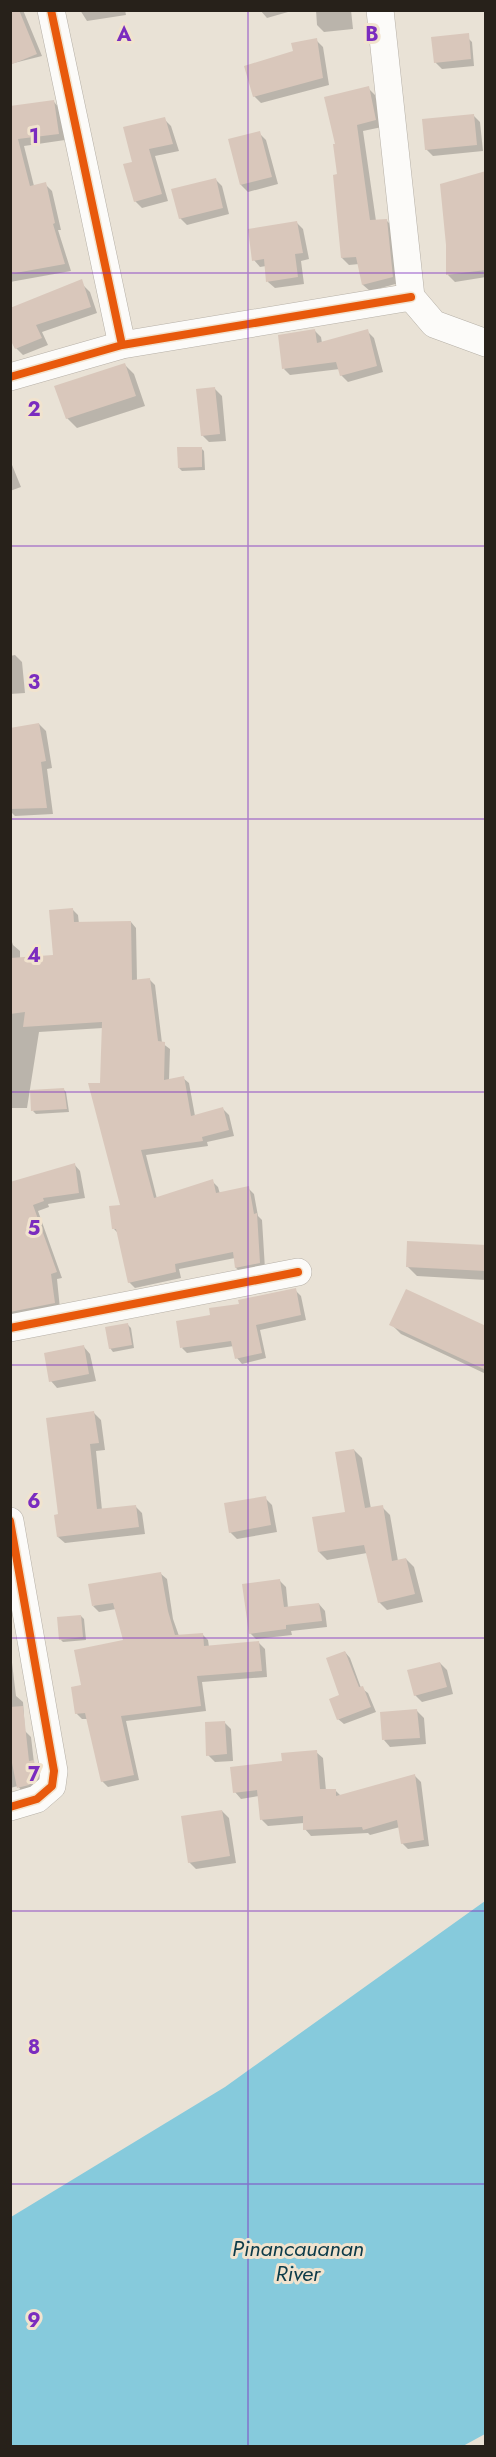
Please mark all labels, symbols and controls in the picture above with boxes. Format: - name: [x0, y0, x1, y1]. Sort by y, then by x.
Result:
- text: A: [116, 20, 132, 49]
- text: B: [365, 20, 379, 49]
- text: 1: [29, 122, 39, 151]
- text: 2: [27, 395, 41, 424]
- text: 3: [28, 668, 40, 697]
- text: 4: [27, 941, 41, 970]
- text: 5: [28, 1214, 41, 1243]
- text: 6: [27, 1487, 41, 1516]
- text: 7: [28, 1760, 41, 1789]
- text: 8: [28, 2033, 40, 2062]
- water label: Pinancauanan River: [232, 2232, 364, 2289]
- text: 9: [27, 2306, 41, 2335]

